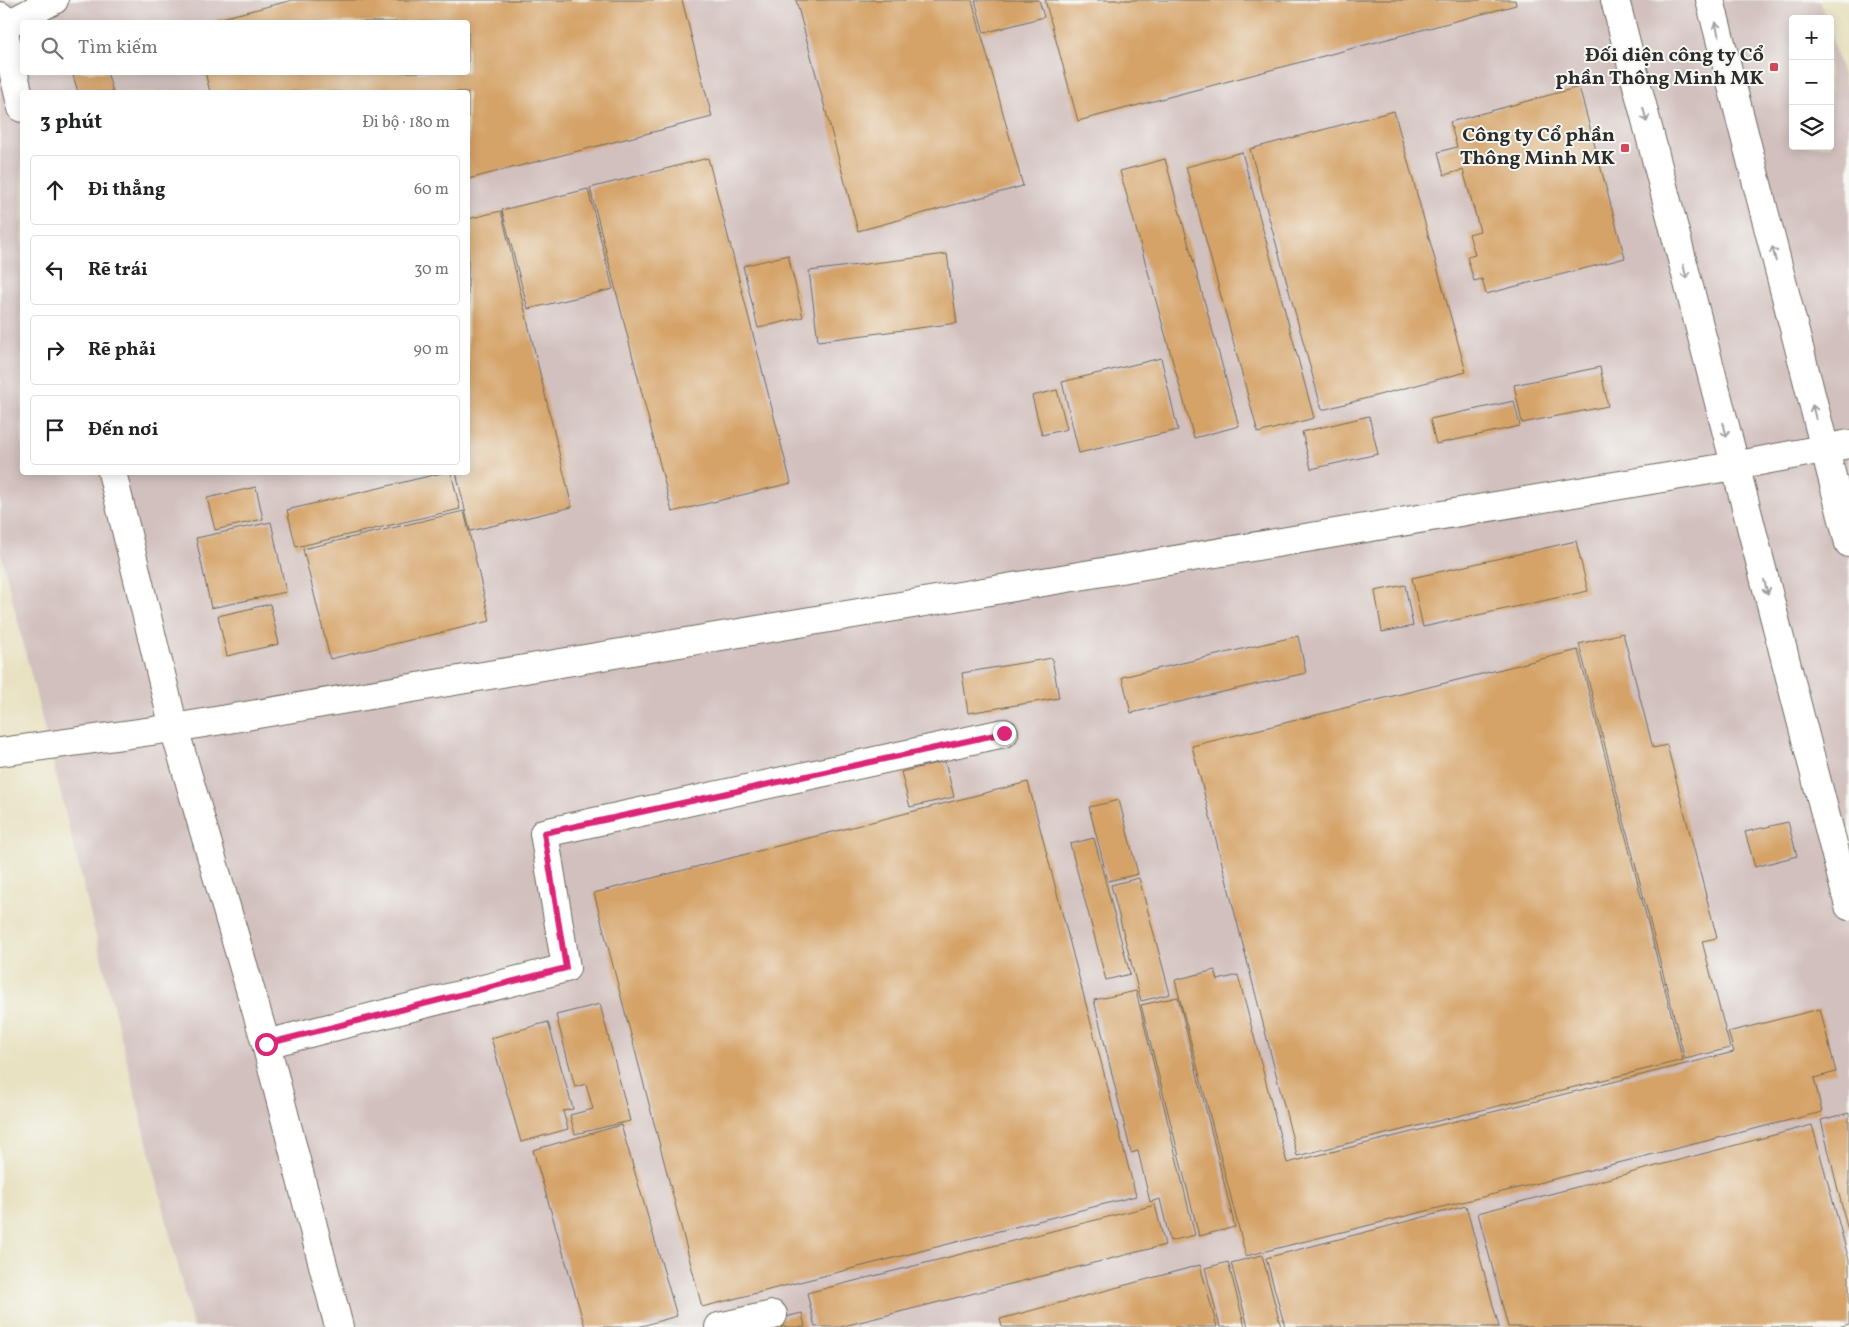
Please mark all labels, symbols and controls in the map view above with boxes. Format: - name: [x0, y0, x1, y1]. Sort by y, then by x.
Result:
- map controls: [1789, 15, 1834, 150]
- button: +: [1789, 15, 1834, 60]
- search box: [20, 20, 470, 75]
- one-way arrow: [1712, 21, 1721, 37]
- icon: search: [38, 34, 66, 62]
- text: Tìm kiếm: [78, 35, 158, 61]
- place label: Đối diện công ty Cổ phần Thông Minh MK: [1555, 42, 1765, 93]
- button: −: [1789, 60, 1834, 105]
- marker: Đối diện công ty Cổ phần Thông Minh MK: [1768, 61, 1780, 73]
- button: layers: [1789, 105, 1834, 150]
- one-way arrow: [1641, 107, 1650, 123]
- text: 3 phút: [40, 108, 102, 137]
- text: Đi bộ · 180 m: [362, 112, 450, 134]
- place label: Công ty Cổ phần Thông Minh MK: [1460, 122, 1616, 173]
- marker: Công ty Cổ phần Thông Minh MK: [1619, 142, 1631, 154]
- icon: ahead: [41, 176, 69, 204]
- text: Đi thẳng: [88, 177, 165, 203]
- text: 60 m: [414, 179, 449, 201]
- one-way arrow: [1769, 247, 1779, 263]
- icon: left: [41, 256, 69, 284]
- text: Rẽ trái: [88, 257, 148, 283]
- text: 30 m: [414, 259, 449, 281]
- one-way arrow: [1681, 264, 1690, 280]
- icon: right: [41, 336, 69, 364]
- text: Rẽ phải: [88, 337, 156, 363]
- text: 90 m: [413, 339, 449, 361]
- one-way arrow: [1809, 404, 1819, 420]
- icon: arrive: [41, 416, 69, 444]
- text: Đến nơi: [88, 417, 158, 443]
- one-way arrow: [1721, 421, 1730, 437]
- one-way arrow: [1762, 579, 1771, 595]
- route end: [993, 722, 1016, 745]
- route start: [255, 1033, 278, 1056]

